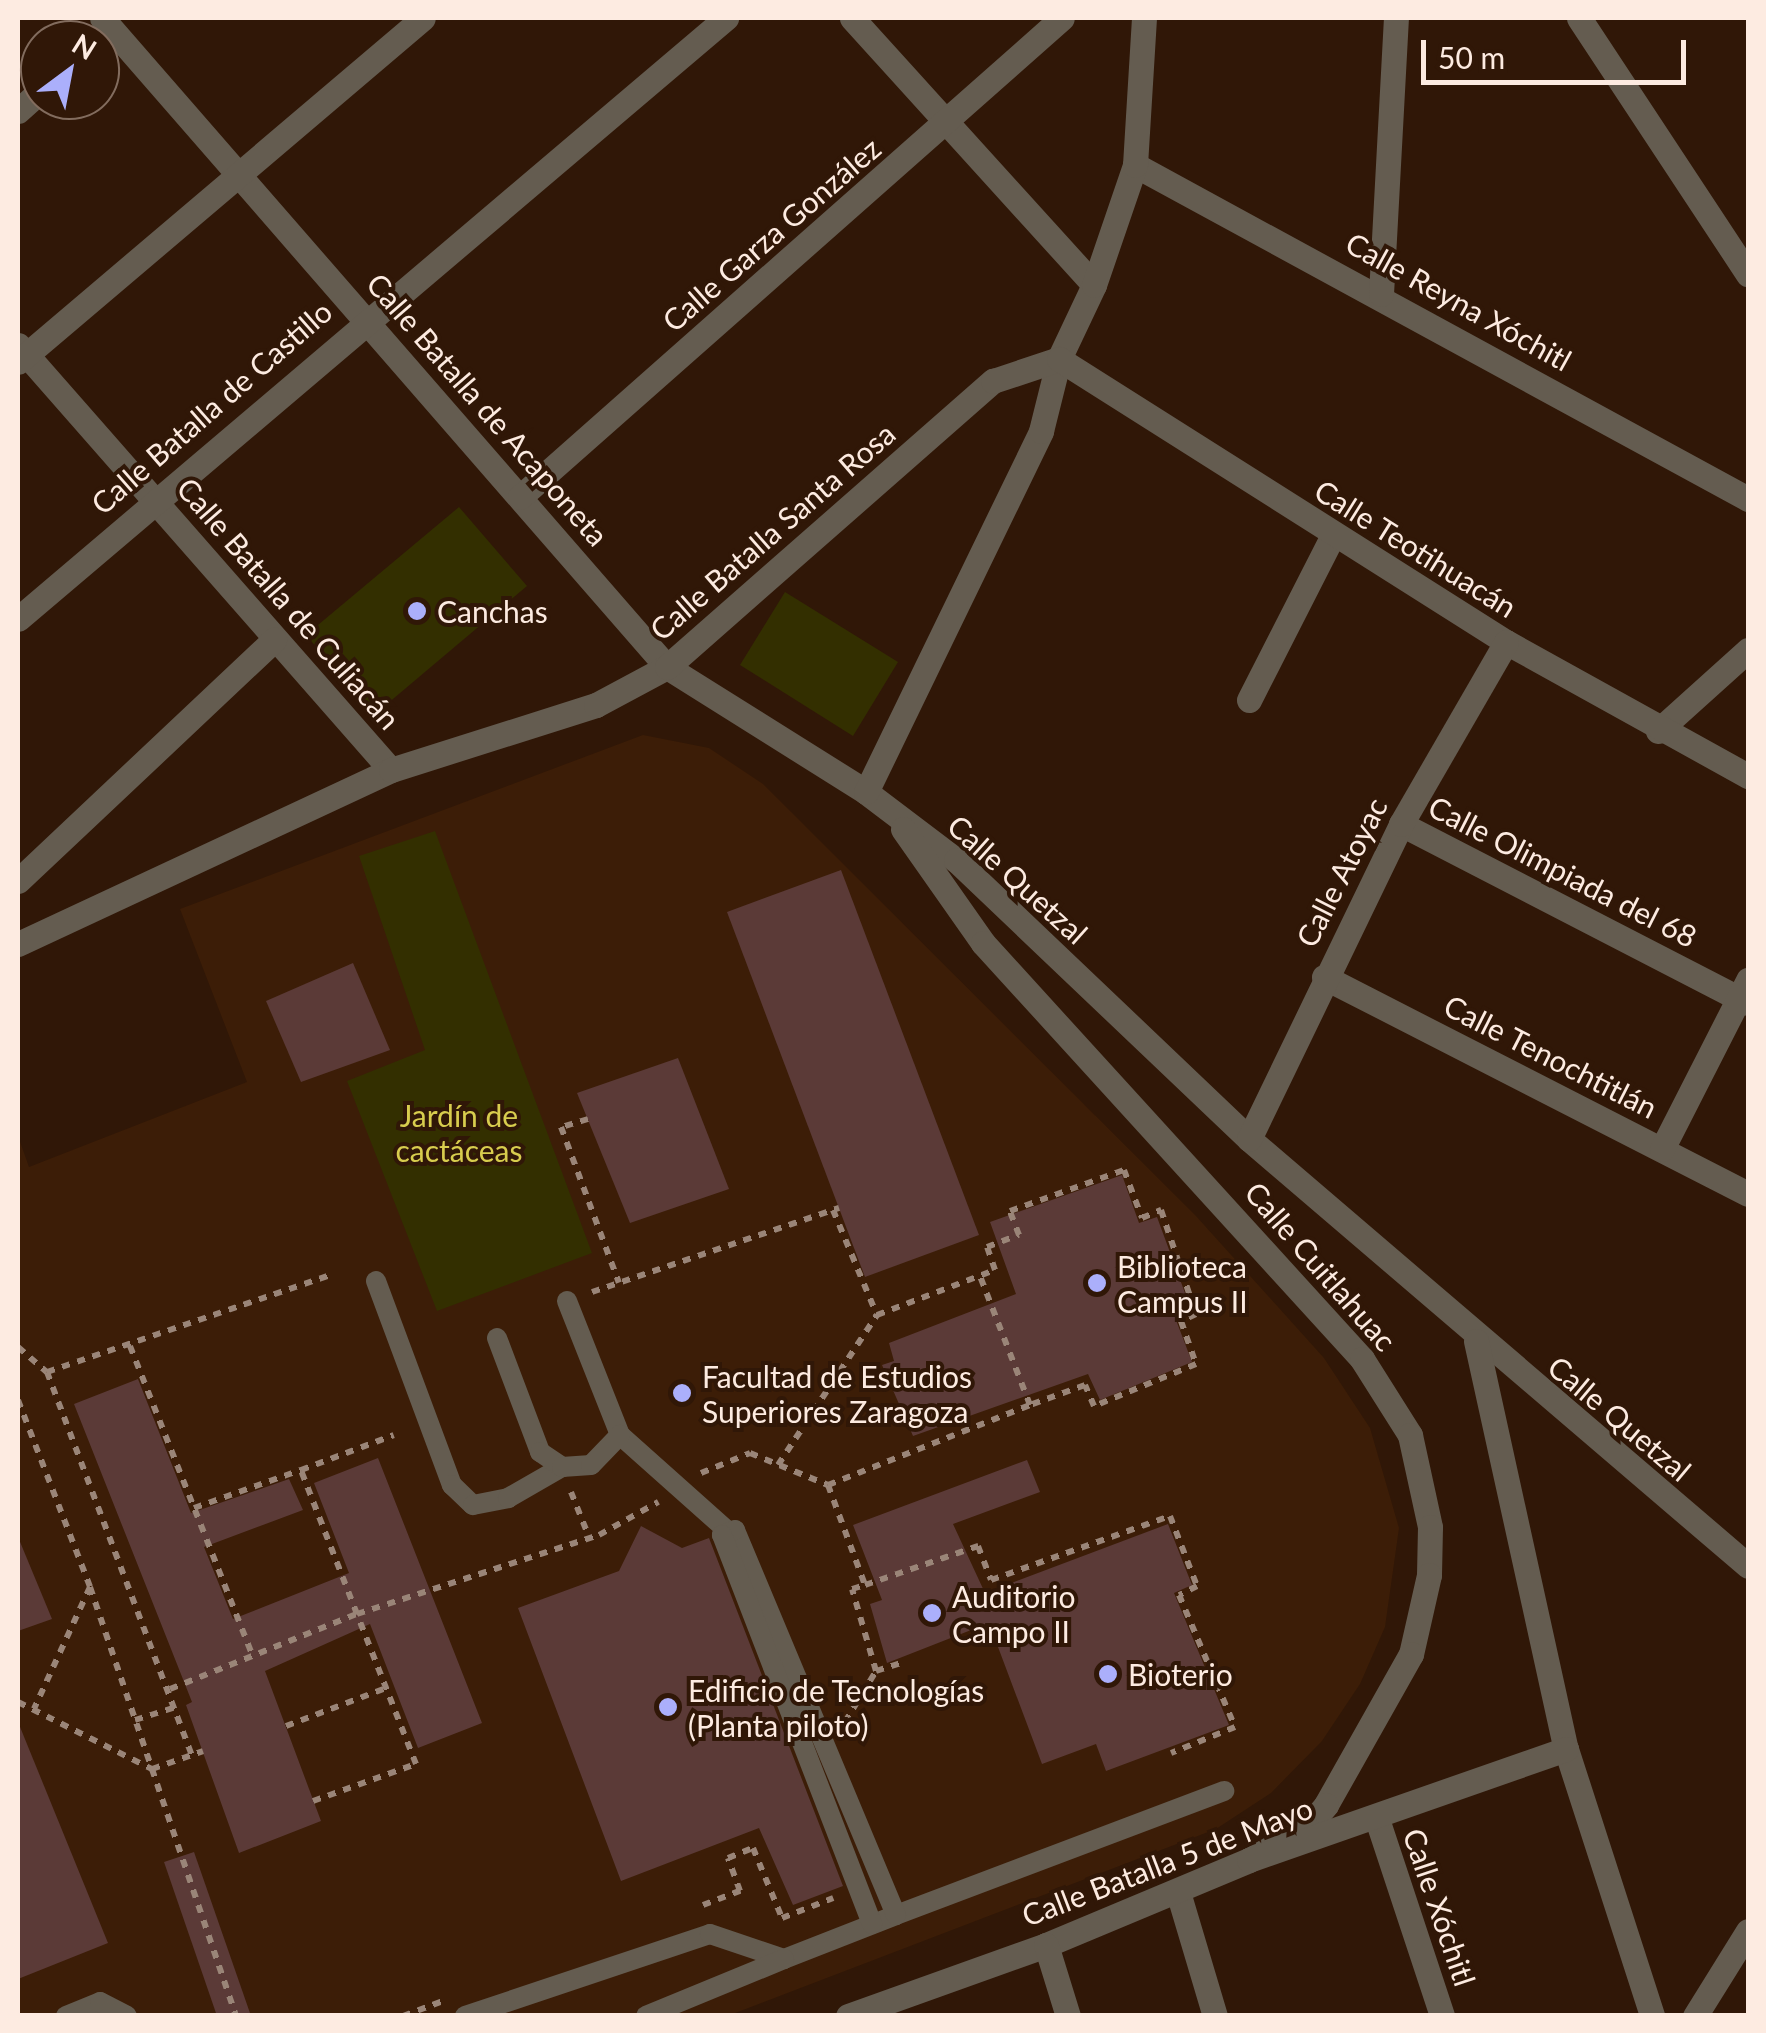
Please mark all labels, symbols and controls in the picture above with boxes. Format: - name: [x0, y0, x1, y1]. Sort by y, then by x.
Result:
- north arrow: [20, 20, 120, 120]
- scale bar: [1426, 20, 1691, 82]
- text: N: [67, 26, 103, 66]
- text: 50 m: [1438, 39, 1505, 75]
- street label: Calle Garza González: [655, 130, 887, 338]
- street label: Calle Reyna Xóchitl: [1340, 224, 1578, 378]
- street label: Calle Batalla de Acaponeta: [359, 265, 617, 553]
- street label: Calle Batalla de Castillo: [83, 293, 339, 521]
- street label: Calle Batalla Santa Rosa: [642, 415, 902, 647]
- street label: Calle Batalla de Culiacán: [170, 470, 408, 736]
- street label: Calle Teotihuacán: [1308, 471, 1524, 625]
- place label: Canchas: [437, 593, 548, 629]
- marker: Canchas: [406, 600, 428, 622]
- street label: Calle Olimpiada del 68: [1423, 788, 1703, 954]
- street label: Calle Atoyac: [1288, 791, 1394, 953]
- street label: Calle Quetzal: [941, 807, 1095, 951]
- street label: Calle Tenochtitlán: [1438, 987, 1664, 1125]
- park label: Jardín de cactáceas: [395, 1097, 523, 1168]
- street label: Calle Cuitlahuac: [1238, 1174, 1404, 1358]
- place label: Biblioteca Campus II: [1117, 1248, 1248, 1318]
- marker: Biblioteca Campus II: [1086, 1272, 1108, 1294]
- street label: Calle Quetzal: [1541, 1348, 1699, 1488]
- place label: Facultad de Estudios Superiores Zaragoza: [702, 1358, 972, 1428]
- marker: Facultad de Estudios Superiores Zaragoza: [671, 1382, 693, 1404]
- place label: Auditorio Campo II: [952, 1578, 1075, 1648]
- marker: Auditorio Campo II: [921, 1602, 943, 1624]
- place label: Bioterio: [1128, 1656, 1233, 1692]
- marker: Bioterio: [1097, 1663, 1119, 1685]
- place label: Edificio de Tecnologías (Planta piloto): [688, 1672, 985, 1742]
- marker: Edificio de Tecnologías (Planta piloto): [657, 1696, 679, 1718]
- street label: Calle Batalla 5 de Mayo: [1017, 1789, 1317, 1933]
- street label: Calle Xóchitl: [1396, 1824, 1484, 1990]

